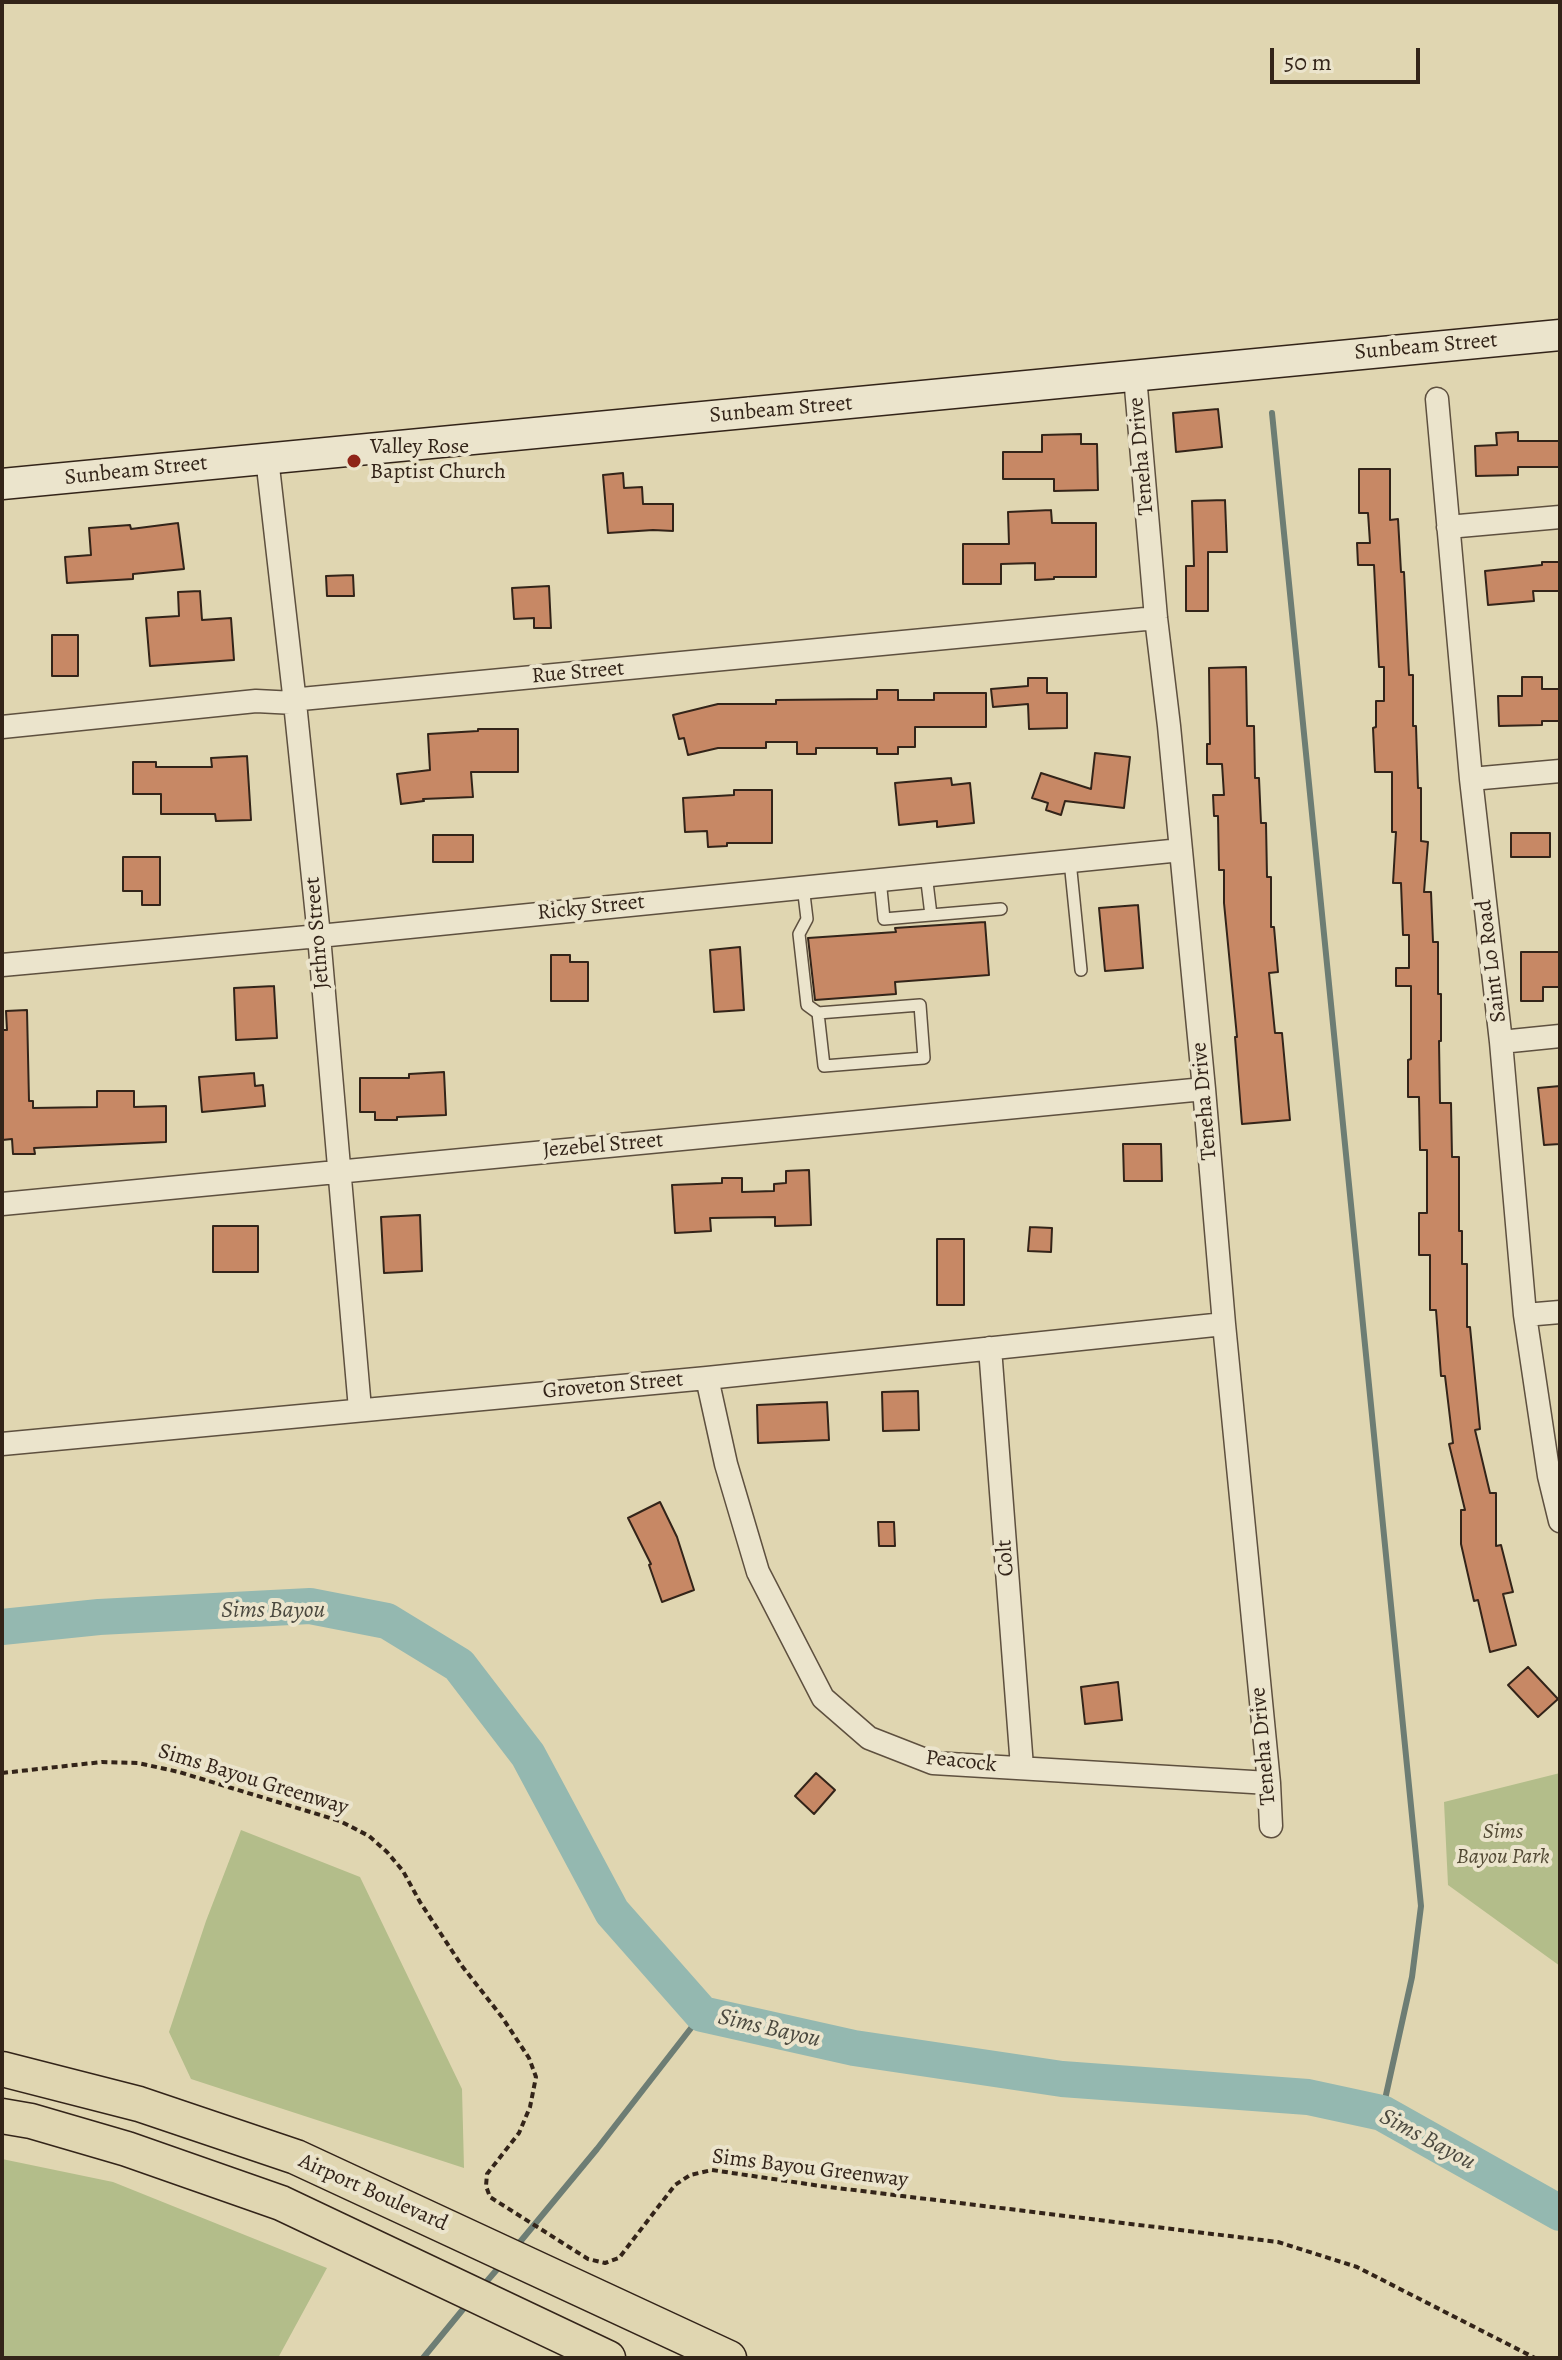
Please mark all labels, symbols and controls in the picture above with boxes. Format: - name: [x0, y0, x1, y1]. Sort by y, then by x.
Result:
- scale bar: [1274, 32, 1424, 82]
- text: 50 m: [1284, 46, 1332, 78]
- street label: Sunbeam Street: [1353, 328, 1499, 366]
- street label: Sunbeam Street: [708, 391, 854, 429]
- street label: Teneha Drive: [1124, 396, 1160, 516]
- place label: Valley Rose Baptist Church: [370, 435, 506, 486]
- street label: Sunbeam Street: [63, 450, 209, 492]
- marker: Valley Rose Baptist Church: [345, 452, 363, 470]
- street label: Rue Street: [531, 656, 625, 690]
- street label: Jethro Street: [300, 876, 336, 990]
- street label: Ricky Street: [536, 889, 646, 927]
- street label: Saint Lo Road: [1471, 898, 1513, 1024]
- street label: Teneha Drive: [1187, 1041, 1223, 1161]
- street label: Jezebel Street: [542, 1128, 664, 1164]
- street label: Groveton Street: [542, 1367, 684, 1405]
- street label: Colt: [992, 1539, 1020, 1577]
- water label: Sims Bayou: [221, 1597, 325, 1625]
- street label: Teneha Drive: [1246, 1686, 1282, 1806]
- street label: Sims Bayou Greenway: [155, 1739, 351, 1821]
- street label: Peacock: [924, 1745, 998, 1779]
- park label: Sims Bayou Park: [1456, 1820, 1550, 1872]
- water label: Sims Bayou: [715, 2003, 823, 2055]
- water label: Sims Bayou: [1374, 2103, 1480, 2177]
- street label: Sims Bayou Greenway: [710, 2144, 910, 2194]
- street label: Airport Boulevard: [294, 2148, 452, 2238]

